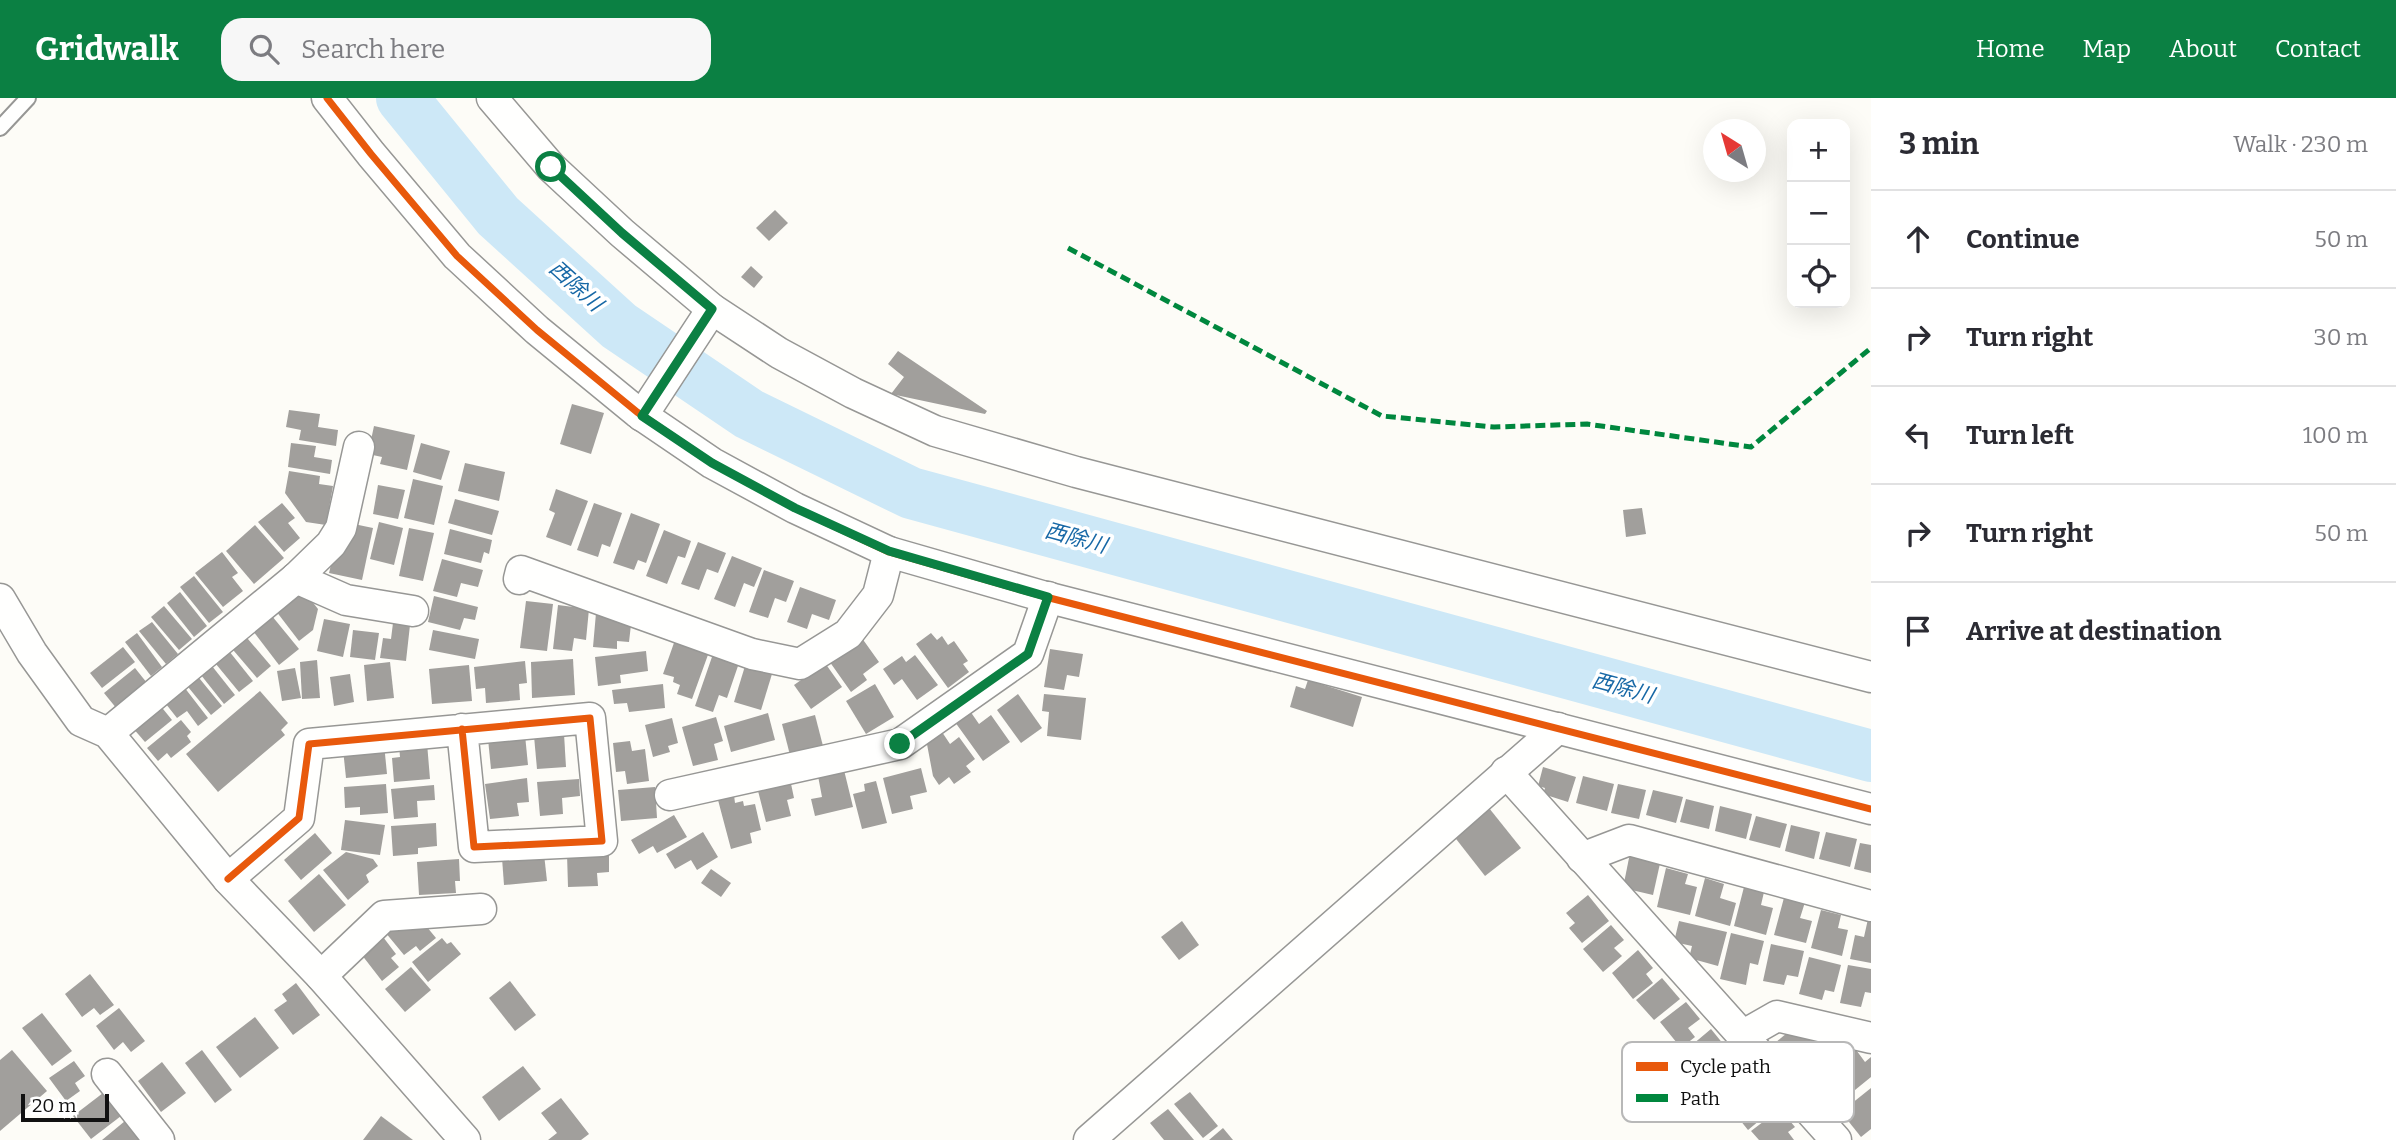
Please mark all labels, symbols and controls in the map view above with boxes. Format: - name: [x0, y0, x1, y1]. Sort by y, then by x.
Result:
- search box: [221, 18, 711, 81]
- text: Gridwalk: [35, 29, 179, 69]
- icon: search: [245, 30, 283, 68]
- text: Search here: [301, 34, 445, 65]
- text: Home: [1976, 35, 2045, 63]
- text: Map: [2083, 35, 2131, 63]
- text: About: [2169, 35, 2237, 63]
- text: Contact: [2275, 35, 2361, 63]
- north arrow: [1703, 119, 1766, 182]
- map controls: [1787, 119, 1850, 308]
- button: +: [1787, 119, 1850, 182]
- text: 3 min: [1899, 126, 1979, 162]
- text: Walk · 230 m: [2233, 130, 2368, 158]
- route start: [535, 151, 566, 182]
- button: −: [1787, 182, 1850, 245]
- icon: ahead: [1899, 220, 1937, 258]
- text: Continue: [1966, 224, 2080, 255]
- text: 50 m: [2314, 225, 2368, 253]
- button: locate: [1787, 245, 1850, 308]
- water label: 西除川: [544, 255, 610, 318]
- icon: right: [1899, 318, 1937, 356]
- text: Turn right: [1966, 322, 2093, 353]
- text: 30 m: [2314, 323, 2368, 351]
- icon: left: [1899, 416, 1937, 454]
- text: Turn left: [1966, 420, 2074, 451]
- text: 100 m: [2303, 421, 2368, 449]
- icon: right: [1899, 514, 1937, 552]
- water label: 西除川: [1042, 517, 1112, 559]
- text: Turn right: [1966, 518, 2093, 549]
- text: 50 m: [2314, 519, 2368, 547]
- icon: arrive: [1899, 612, 1937, 650]
- text: Arrive at destination: [1966, 616, 2221, 647]
- water label: 西除川: [1589, 667, 1659, 709]
- route end: [884, 728, 915, 759]
- legend: [1622, 1042, 1854, 1122]
- text: Cycle path: [1680, 1055, 1771, 1078]
- text: Path: [1680, 1087, 1720, 1110]
- scale bar: [21, 1091, 108, 1123]
- text: 20 m: [32, 1094, 76, 1117]

